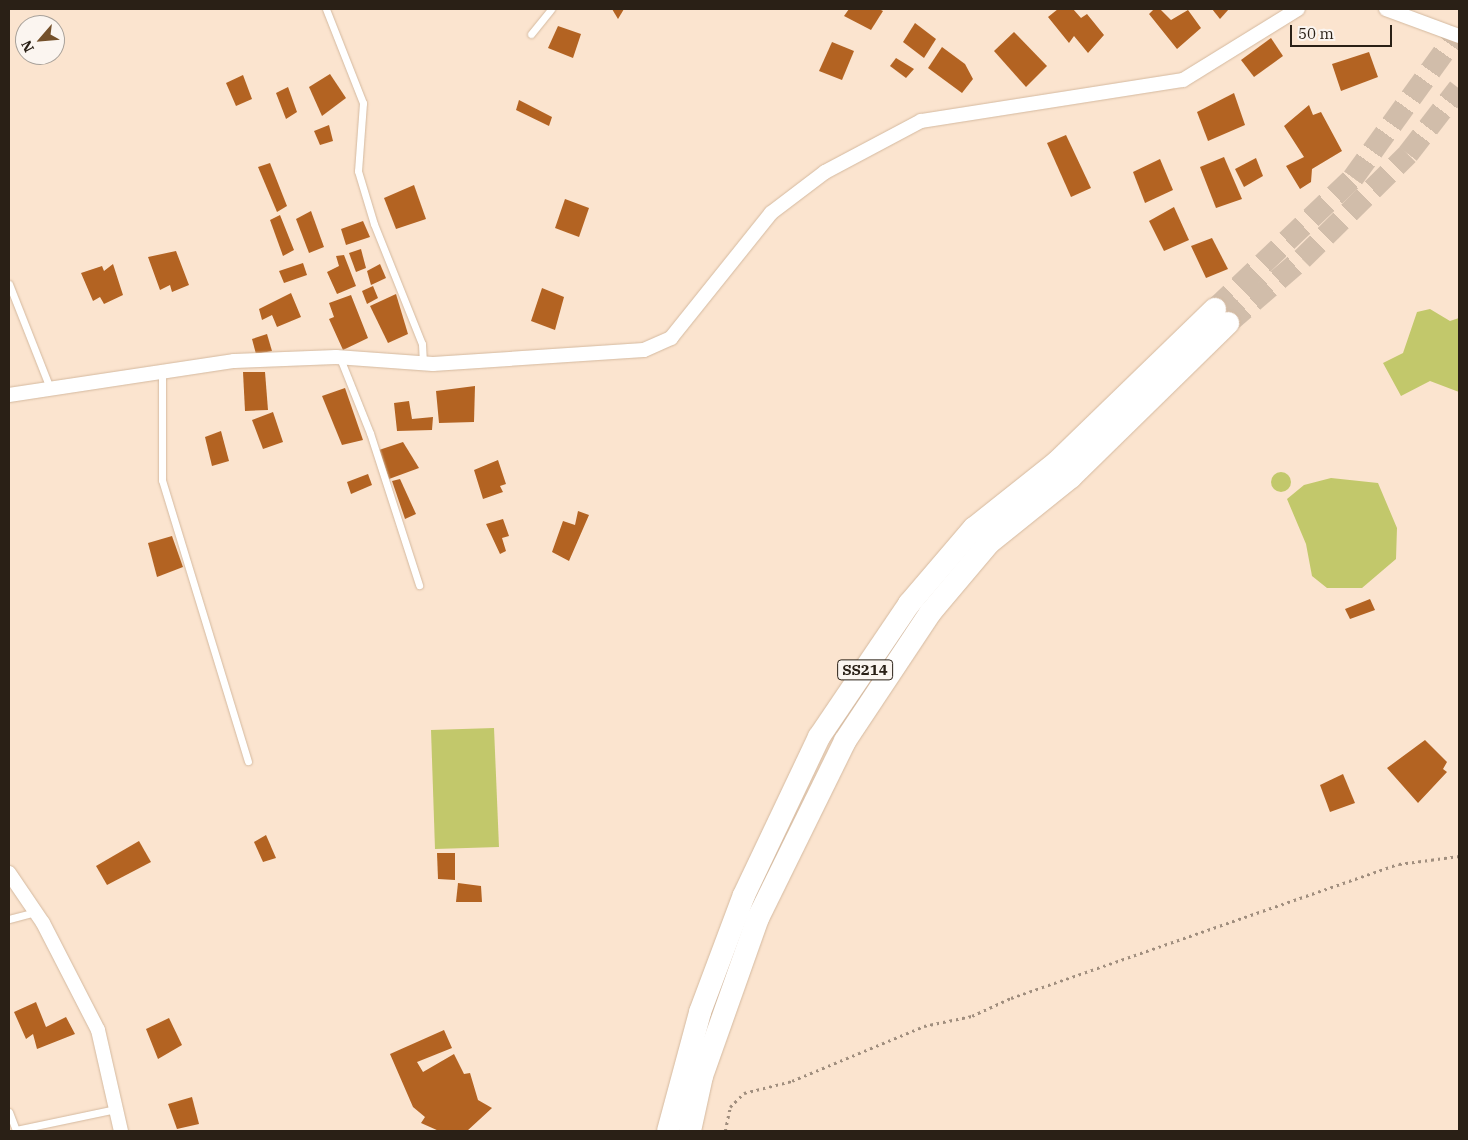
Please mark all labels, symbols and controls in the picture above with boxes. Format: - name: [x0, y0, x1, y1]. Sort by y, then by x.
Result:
- north arrow: [15, 15, 65, 65]
- scale bar: [1293, 15, 1396, 47]
- text: 50 m: [1298, 24, 1334, 43]
- text: N: [17, 37, 38, 55]
- road number: SS214: [836, 658, 894, 682]

